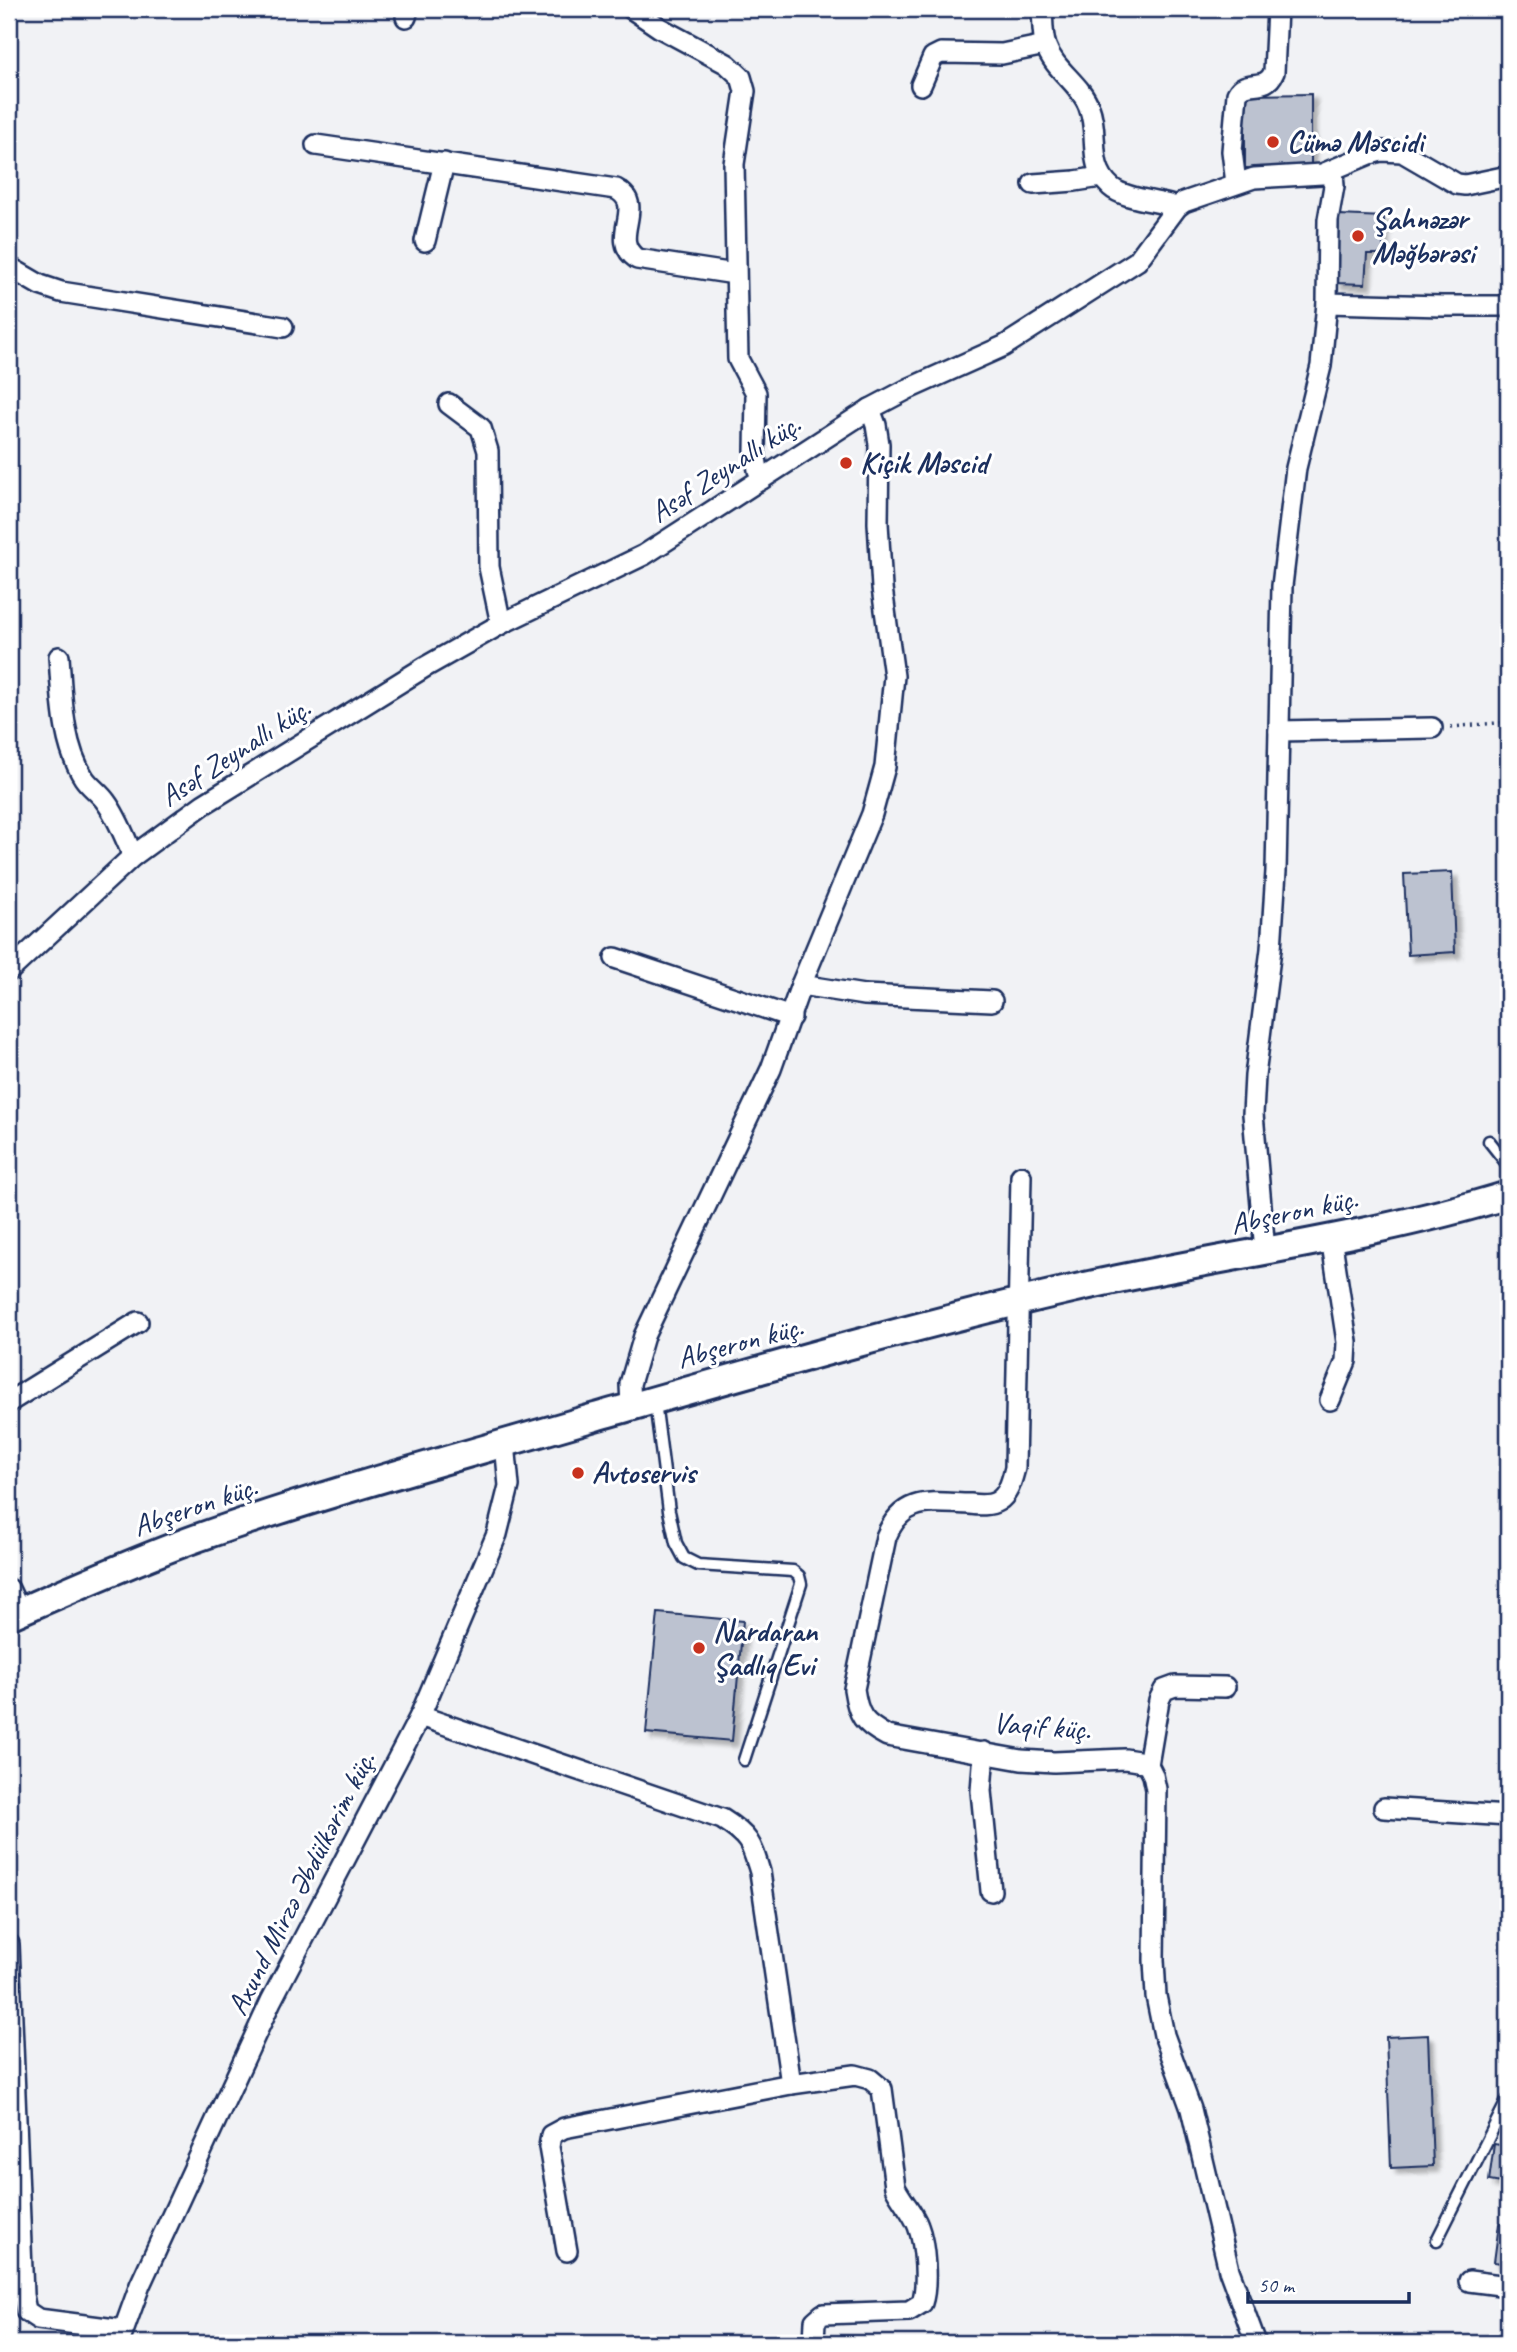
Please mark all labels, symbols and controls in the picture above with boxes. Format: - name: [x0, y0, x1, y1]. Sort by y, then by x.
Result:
- place label: Cümə Məscidi: [1287, 123, 1427, 161]
- marker: Cümə Məscidi: [1265, 134, 1281, 150]
- place label: Şahnəzər Məğbərəsi: [1372, 200, 1478, 272]
- marker: Şahnəzər Məğbərəsi: [1350, 228, 1366, 244]
- street label: Asəf Zeynallı küç.: [642, 405, 808, 531]
- place label: Kiçik Məscid: [860, 444, 992, 482]
- marker: Kiçik Məscid: [838, 455, 854, 471]
- street label: Asəf Zeynallı küç.: [152, 689, 318, 815]
- street label: Abşeron küç.: [1227, 1179, 1361, 1243]
- street label: Abşeron küç.: [673, 1307, 807, 1377]
- place label: Avtoservis: [592, 1454, 699, 1492]
- marker: Avtoservis: [570, 1465, 586, 1481]
- street label: Abşeron küç.: [128, 1467, 262, 1545]
- place label: Nardaran Şadlıq Evi: [713, 1612, 818, 1684]
- marker: Nardaran Şadlıq Evi: [691, 1640, 707, 1656]
- street label: Vaqif küç.: [992, 1704, 1092, 1748]
- street label: Axund Mirzə Əbdülkərim küç.: [218, 1745, 384, 2021]
- scale bar: [1248, 2261, 1408, 2305]
- text: 50 m: [1258, 2272, 1296, 2298]

